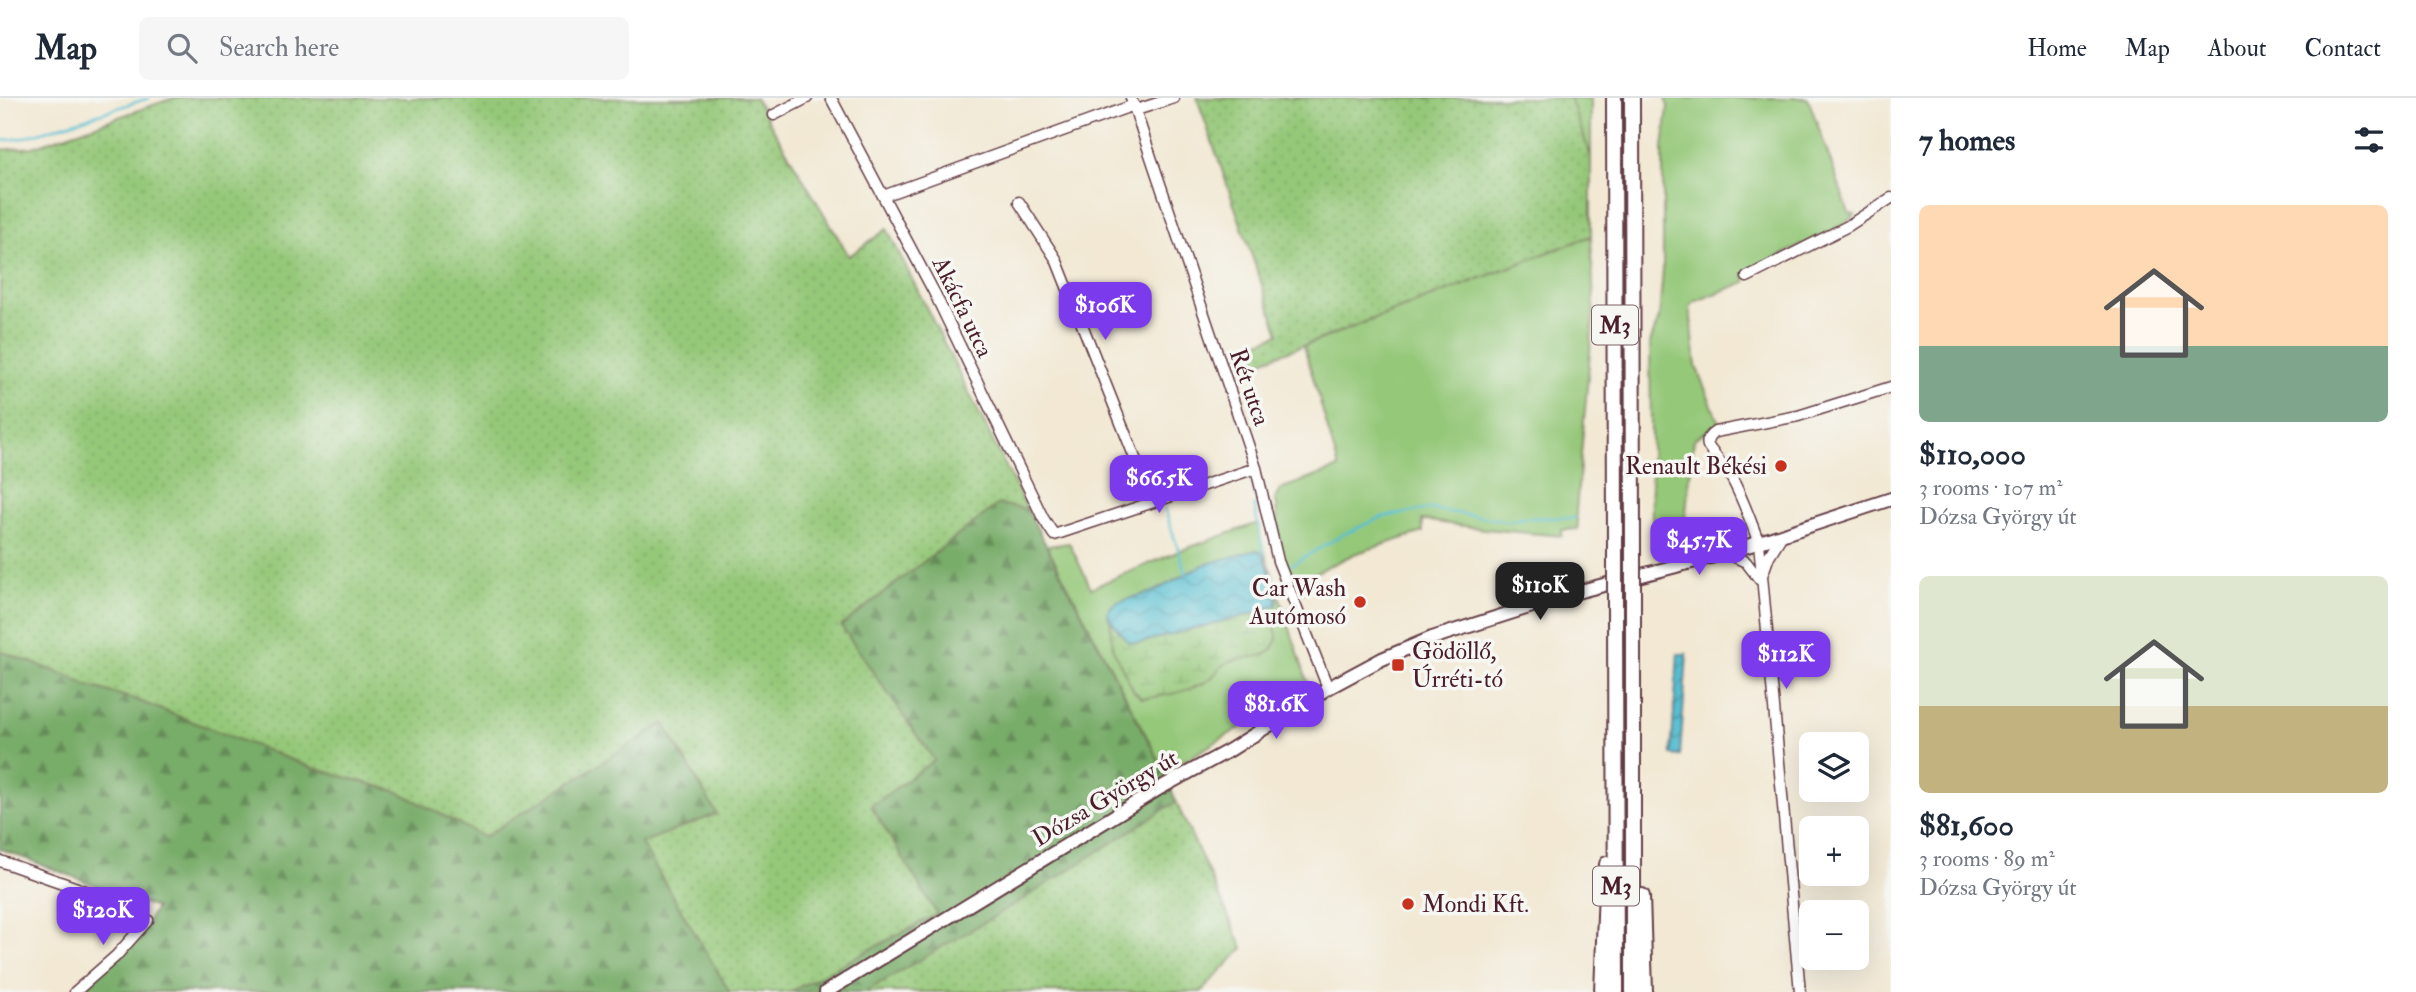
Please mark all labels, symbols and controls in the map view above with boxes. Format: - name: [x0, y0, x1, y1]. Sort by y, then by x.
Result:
- search box: [139, 17, 629, 80]
- text: Map: [35, 28, 97, 69]
- icon: search: [163, 29, 201, 67]
- text: Search here: [219, 32, 339, 64]
- text: Home: [2027, 33, 2087, 64]
- text: Map: [2125, 33, 2170, 64]
- text: About: [2208, 33, 2267, 64]
- text: Contact: [2305, 33, 2381, 64]
- icon: filters: [2350, 121, 2388, 159]
- text: 7 homes: [1919, 122, 2015, 159]
- icon: home: [2091, 250, 2217, 376]
- street label: Akácfa utca: [924, 251, 1001, 364]
- pin: $106K: [1056, 282, 1154, 342]
- text: $106K: [1075, 290, 1135, 319]
- road number: M3: [1592, 306, 1638, 344]
- street label: Rét utca: [1222, 345, 1277, 431]
- text: $110,000: [1919, 436, 2026, 473]
- place label: Renault Békési: [1625, 451, 1767, 482]
- pin: $66.5K: [1102, 456, 1216, 515]
- marker: Renault Békési: [1773, 458, 1789, 474]
- text: $66.5K: [1126, 463, 1192, 492]
- text: 3 rooms · 107 m²: [1919, 473, 2063, 502]
- text: Dózsa György út: [1919, 502, 2077, 531]
- pin: $45.7K: [1642, 518, 1756, 577]
- text: $45.7K: [1666, 525, 1732, 554]
- pin: $110K: [1491, 562, 1589, 622]
- text: $110K: [1511, 570, 1569, 599]
- place label: Car Wash Autómosó: [1248, 573, 1346, 632]
- marker: Car Wash Autómosó: [1352, 594, 1368, 610]
- icon: home: [2091, 621, 2217, 747]
- pin: $112K: [1737, 632, 1835, 691]
- place label: Gödöllő, Úrréti-tó: [1412, 636, 1503, 695]
- text: $112K: [1757, 639, 1815, 668]
- marker: Gödöllő, Úrréti-tó: [1390, 657, 1406, 673]
- pin: $81.6K: [1219, 682, 1333, 741]
- text: $81.6K: [1244, 689, 1308, 718]
- map controls: [1799, 732, 1869, 970]
- button: layers: [1799, 732, 1869, 802]
- street label: Dózsa György út: [1027, 743, 1184, 854]
- text: $81,600: [1919, 807, 2014, 844]
- button: +: [1799, 816, 1869, 886]
- text: 3 rooms · 89 m²: [1919, 844, 2055, 873]
- road number: M3: [1593, 866, 1639, 906]
- text: Dózsa György út: [1919, 873, 2077, 902]
- pin: $120K: [54, 888, 152, 947]
- place label: Mondi Kft.: [1422, 889, 1529, 920]
- text: $120K: [73, 895, 133, 924]
- marker: Mondi Kft.: [1400, 896, 1416, 912]
- button: −: [1799, 900, 1869, 970]

